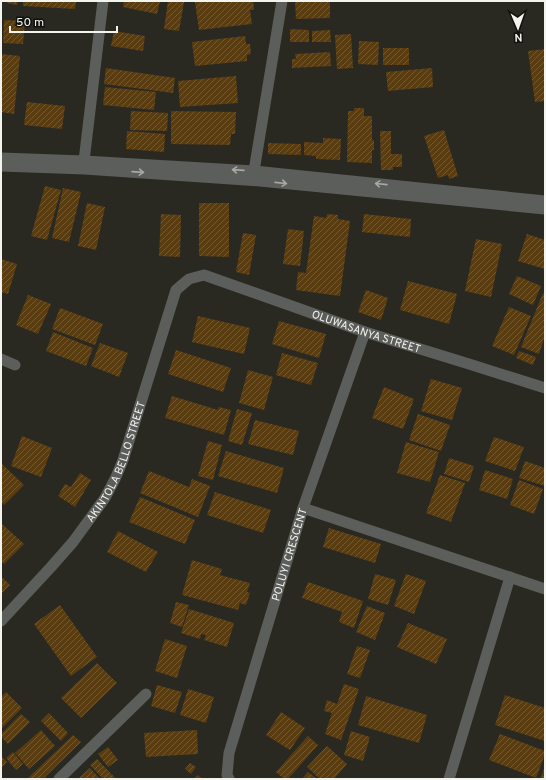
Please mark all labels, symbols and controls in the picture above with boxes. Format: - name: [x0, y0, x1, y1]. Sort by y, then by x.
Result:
- scale bar: [10, 8, 117, 34]
- north arrow: [498, 8, 538, 48]
- text: 50 m: [16, 15, 44, 31]
- text: N: [514, 30, 523, 44]
- one-way arrow: [232, 166, 245, 174]
- one-way arrow: [131, 169, 144, 176]
- one-way arrow: [274, 179, 287, 187]
- one-way arrow: [375, 180, 388, 188]
- street label: OLUWASANYA STREET: [310, 308, 422, 357]
- street label: AKINTOLA BELLO STREET: [84, 400, 149, 525]
- street label: POLUYI CRESCENT: [269, 506, 311, 603]

